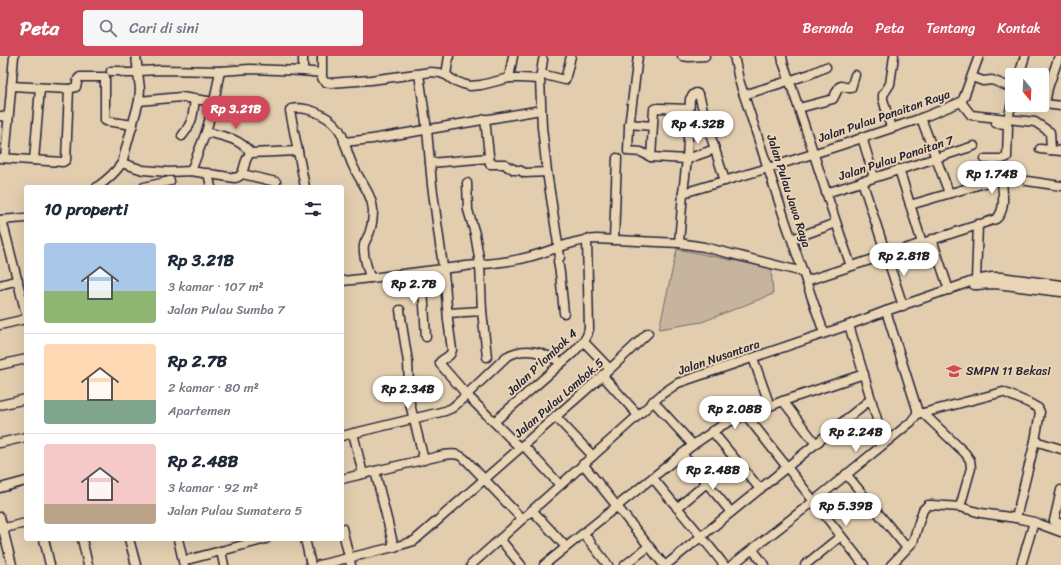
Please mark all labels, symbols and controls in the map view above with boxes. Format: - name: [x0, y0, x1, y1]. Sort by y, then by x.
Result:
- search box: [83, 10, 363, 46]
- text: Peta: [20, 12, 59, 45]
- text: Cari di sini: [129, 15, 199, 41]
- text: Beranda: [803, 16, 853, 41]
- text: Peta: [875, 16, 904, 41]
- text: Tentang: [926, 16, 975, 41]
- text: Kontak: [997, 16, 1041, 41]
- icon: search: [97, 17, 119, 39]
- north arrow: [1005, 68, 1049, 112]
- map controls: [1005, 68, 1049, 112]
- street label: Jalan Pulau Panaitan Raya: [814, 83, 954, 149]
- pin: Rp 3.21B: [195, 96, 277, 130]
- text: Rp 3.21B: [211, 97, 261, 120]
- pin: Rp 4.32B: [657, 111, 739, 145]
- text: Rp 4.32B: [671, 112, 725, 135]
- street label: Jalan Pulau Panaitan 7: [835, 129, 957, 187]
- street label: Jalan Pulau Jawa Raya: [760, 131, 818, 250]
- pin: Rp 1.74B: [951, 161, 1033, 195]
- text: Rp 1.74B: [966, 162, 1018, 185]
- text: 10 properti: [44, 194, 128, 224]
- icon: filters: [302, 198, 324, 220]
- pin: Rp 2.81B: [863, 243, 945, 277]
- text: Rp 2.81B: [878, 244, 930, 267]
- text: Rp 3.21B: [168, 245, 234, 275]
- icon: home: [76, 259, 124, 307]
- pin: Rp 2.7B: [377, 271, 451, 305]
- text: Rp 2.7B: [391, 272, 437, 295]
- text: 3 kamar · 107 m²: [168, 275, 264, 298]
- text: Jalan Pulau Sumba 7: [168, 298, 285, 321]
- street label: Jalan P'lombok 4: [501, 323, 583, 402]
- street label: Jalan Nusantara: [674, 333, 763, 382]
- text: Rp 2.7B: [168, 346, 227, 376]
- street label: Jalan Pulau Lombok.5: [508, 352, 609, 444]
- icon: home: [76, 360, 124, 408]
- place label: SMPN 11 Bekasi: [966, 360, 1051, 382]
- school or university icon: SMPN 11 Bekasi: [945, 362, 963, 380]
- text: 2 kamar · 80 m²: [168, 376, 259, 399]
- pin: Rp 2.34B: [367, 376, 449, 410]
- text: Rp 2.34B: [381, 377, 435, 400]
- pin: Rp 2.08B: [694, 396, 776, 430]
- text: Rp 2.08B: [708, 397, 762, 420]
- text: Apartemen: [168, 399, 230, 422]
- pin: Rp 2.24B: [815, 419, 897, 453]
- text: Rp 2.24B: [829, 420, 883, 443]
- text: Rp 2.48B: [168, 446, 238, 476]
- pin: Rp 2.48B: [672, 457, 754, 491]
- text: Rp 2.48B: [686, 458, 740, 481]
- icon: home: [76, 460, 124, 508]
- text: 3 kamar · 92 m²: [168, 476, 258, 499]
- pin: Rp 5.39B: [805, 493, 887, 527]
- text: Rp 5.39B: [819, 494, 873, 517]
- text: Jalan Pulau Sumatera 5: [168, 499, 302, 522]

